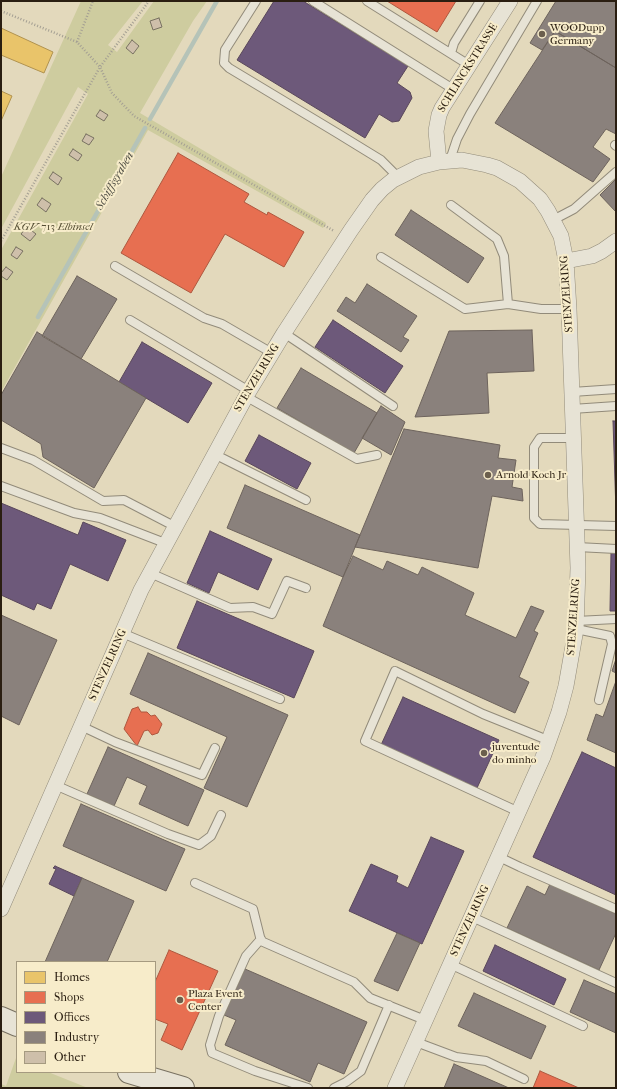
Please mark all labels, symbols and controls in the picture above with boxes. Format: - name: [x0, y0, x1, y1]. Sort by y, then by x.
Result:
- street label: SCHLINCKSTRASSE: [435, 21, 501, 115]
- place label: WOODupp Germany: [550, 21, 604, 47]
- marker: WOODupp Germany: [537, 29, 547, 39]
- water label: Schiffsgraben: [93, 149, 137, 213]
- park label: KGV 713 Elbinsel: [14, 220, 92, 234]
- street label: STENZELRING: [558, 255, 576, 333]
- street label: STENZELRING: [231, 342, 283, 414]
- place label: Arnold Koch Jr: [496, 468, 566, 482]
- marker: Arnold Koch Jr: [483, 470, 493, 480]
- street label: STENZELRING: [565, 578, 583, 656]
- street label: STENZELRING: [86, 627, 130, 703]
- place label: juventude do minho: [492, 740, 540, 766]
- marker: juventude do minho: [479, 748, 489, 758]
- street label: STENZELRING: [448, 883, 492, 959]
- legend: [16, 961, 156, 1073]
- text: Homes: [54, 970, 90, 984]
- place label: Plaza Event Center: [188, 987, 243, 1013]
- text: Shops: [54, 990, 84, 1004]
- marker: Plaza Event Center: [175, 995, 185, 1005]
- text: Offices: [54, 1010, 90, 1024]
- text: Industry: [54, 1030, 99, 1044]
- text: Other: [54, 1050, 86, 1064]

